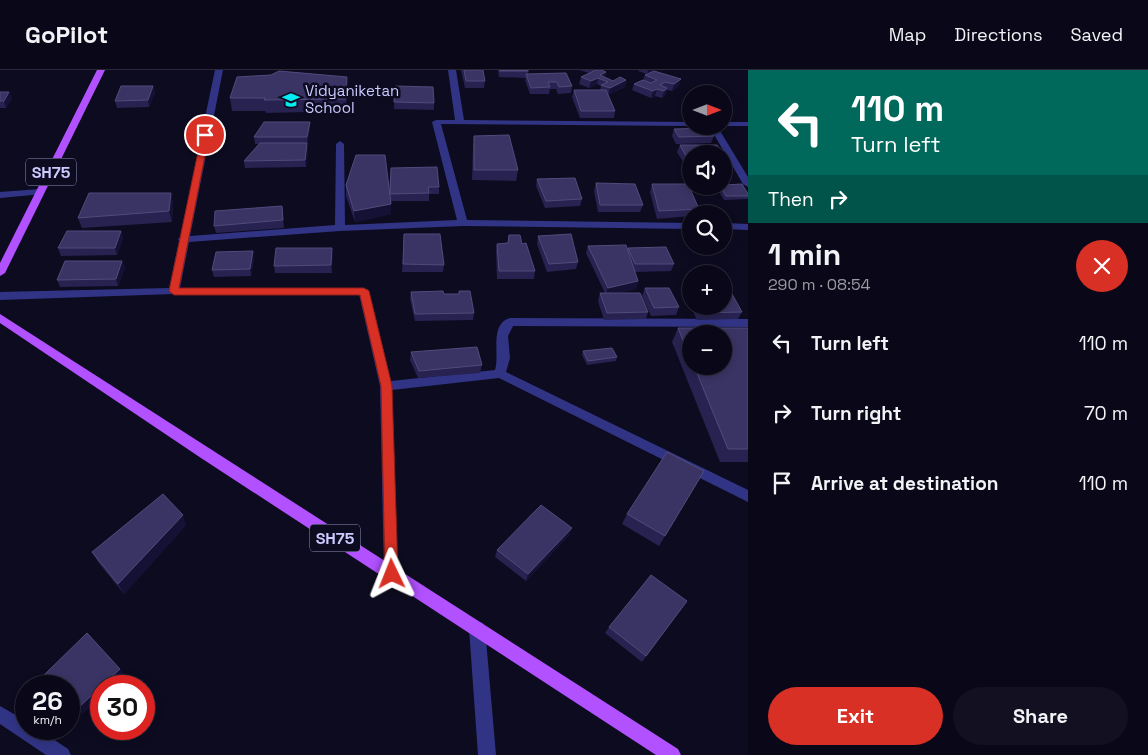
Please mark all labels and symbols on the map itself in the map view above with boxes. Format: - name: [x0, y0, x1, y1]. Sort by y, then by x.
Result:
- place label: Vidyaniketan School: [305, 81, 399, 117]
- north arrow: [682, 85, 732, 135]
- school or university icon: Vidyaniketan School: [281, 90, 301, 110]
- pin: [184, 114, 226, 156]
- road number: SH75: [26, 158, 76, 185]
- road number: SH75: [310, 524, 360, 552]
- position arrow: [365, 547, 417, 599]
- speed limit sign: 30: [90, 675, 155, 740]

